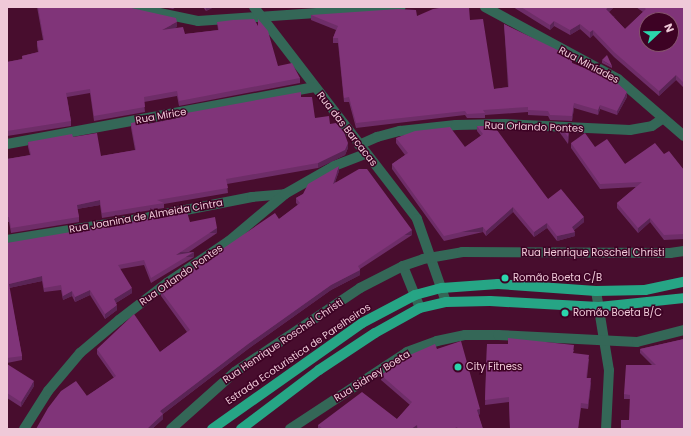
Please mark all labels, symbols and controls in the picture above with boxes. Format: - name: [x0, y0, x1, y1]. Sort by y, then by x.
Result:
- north arrow: [639, 12, 679, 52]
- text: N: [660, 21, 678, 35]
- street label: Rua Miníades: [557, 44, 621, 86]
- street label: Rua das Barcacas: [314, 90, 380, 168]
- street label: Rua Mirice: [135, 106, 187, 126]
- street label: Rua Orlando Pontes: [485, 119, 583, 135]
- street label: Rua Joanina de Almeida Cintra: [68, 197, 224, 235]
- street label: Rua Orlando Pontes: [137, 242, 225, 308]
- street label: Rua Henrique Roschel Christi: [522, 247, 664, 259]
- place label: Romão Boeta C/B: [513, 272, 602, 284]
- marker: Romão Boeta C/B: [500, 273, 510, 283]
- street label: Rua Henrique Roschel Christi: [220, 296, 346, 386]
- street label: Estrada Ecoturistica de Parelheiros: [223, 301, 373, 407]
- place label: Romão Boeta B/C: [573, 307, 662, 319]
- marker: Romão Boeta B/C: [560, 308, 570, 318]
- street label: Rua Sidney Boeta: [332, 348, 412, 404]
- place label: City Fitness: [466, 361, 522, 373]
- marker: City Fitness: [453, 362, 463, 372]

